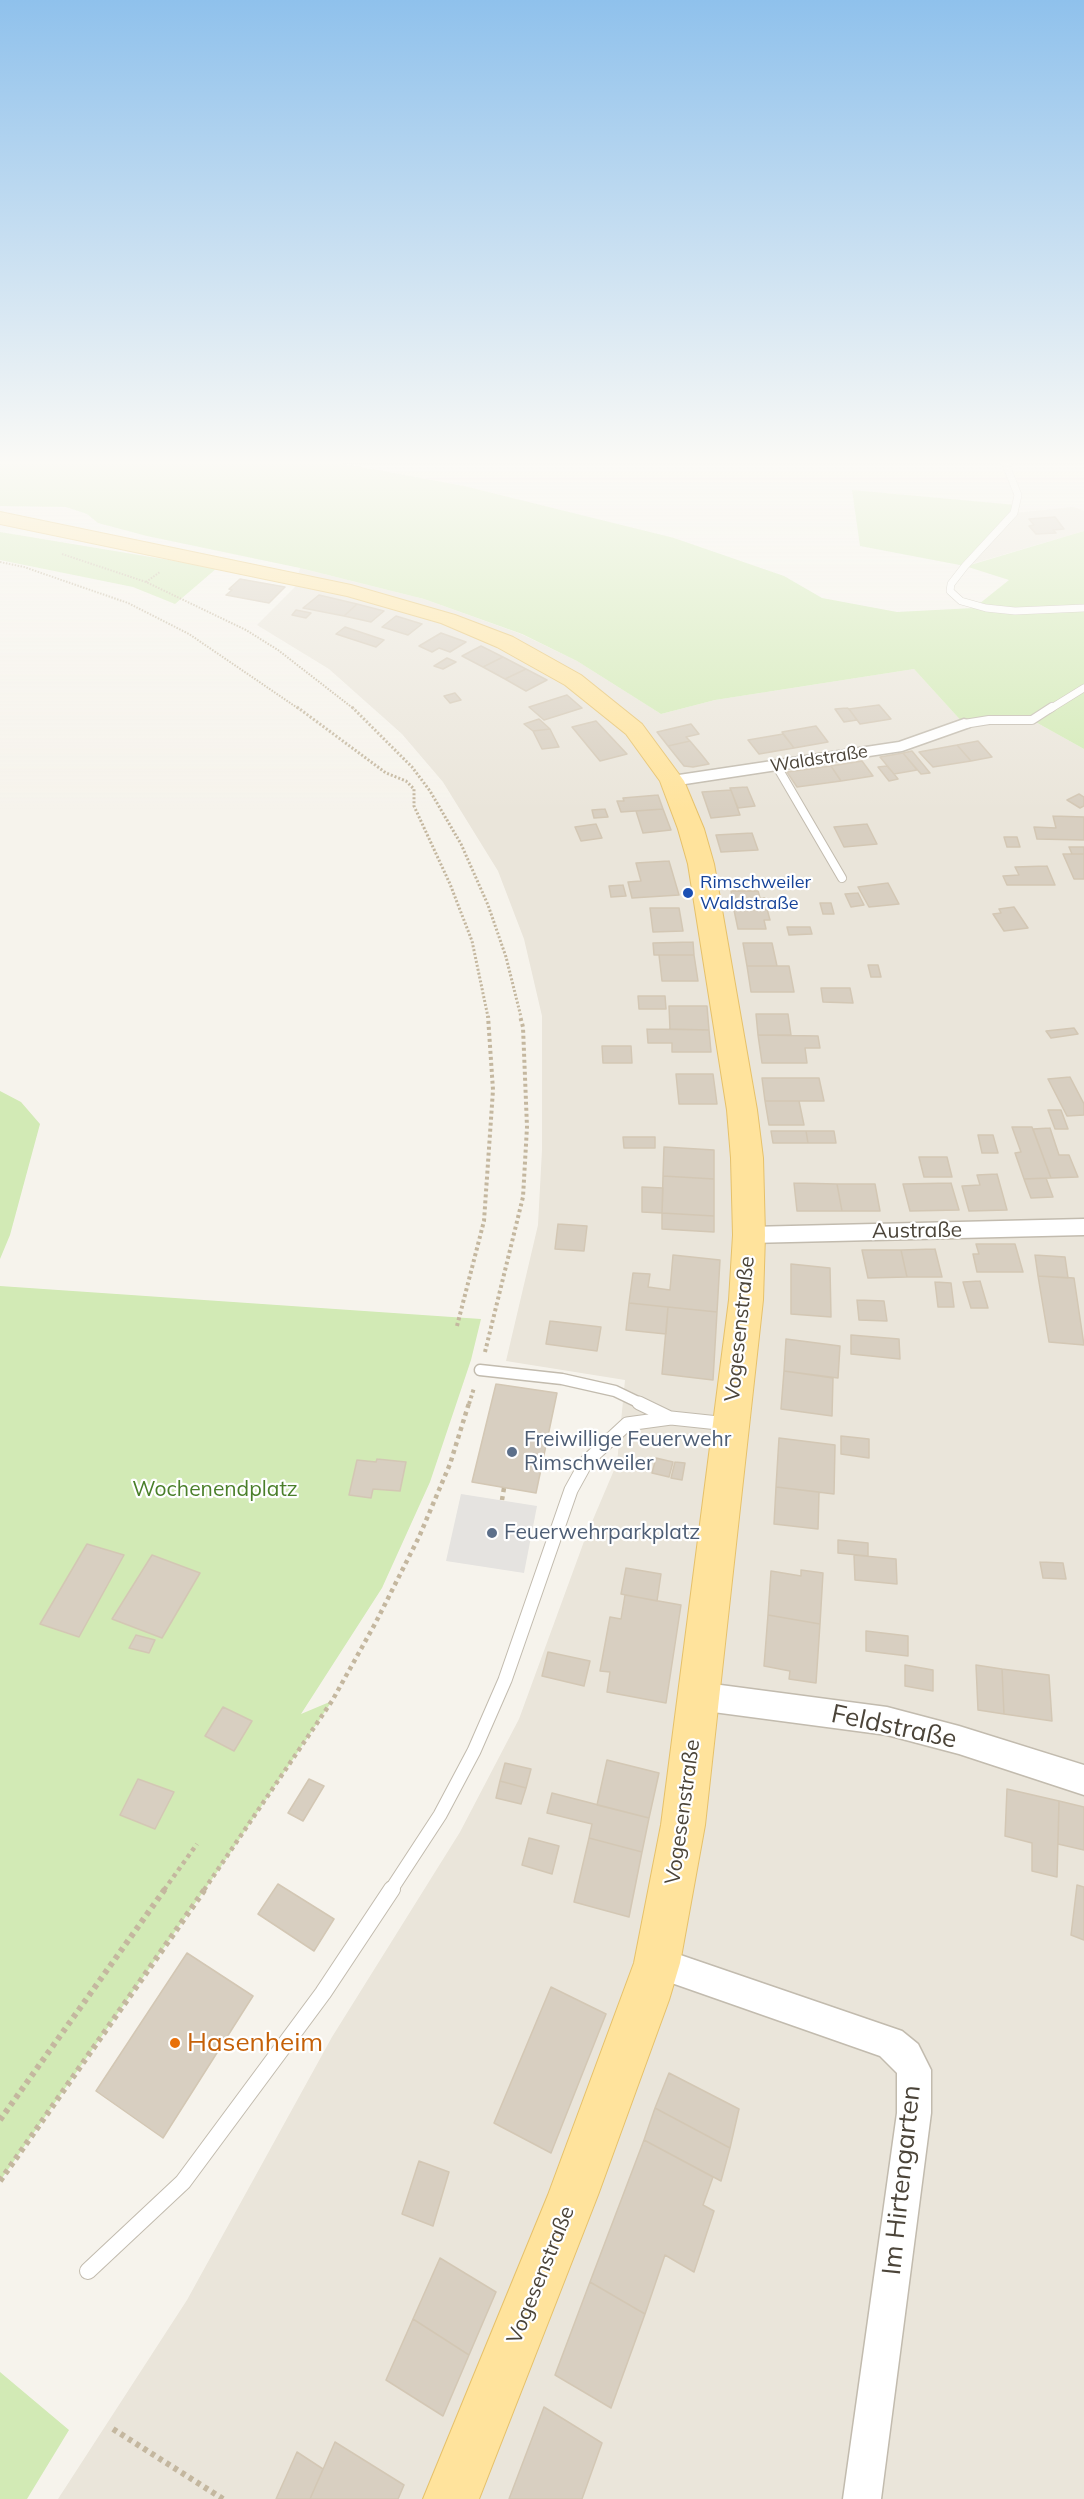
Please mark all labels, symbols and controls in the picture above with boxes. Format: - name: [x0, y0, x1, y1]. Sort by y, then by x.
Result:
- street label: Waldstraße: [769, 741, 869, 777]
- place label: Rimschweiler Waldstraße: [700, 872, 811, 914]
- marker: Rimschweiler Waldstraße: [681, 886, 695, 900]
- street label: Austraße: [872, 1218, 962, 1244]
- street label: Vogesenstraße: [720, 1255, 760, 1403]
- place label: Freiwillige Feuerwehr Rimschweiler: [524, 1427, 731, 1477]
- marker: Freiwillige Feuerwehr Rimschweiler: [505, 1445, 519, 1459]
- park label: Wochenendplatz: [132, 1477, 298, 1503]
- place label: Feuerwehrparkplatz: [504, 1520, 700, 1546]
- marker: Feuerwehrparkplatz: [485, 1526, 499, 1540]
- street label: Feldstraße: [828, 1698, 960, 1756]
- street label: Vogesenstraße: [660, 1738, 706, 1886]
- place label: Hasenheim: [187, 2027, 323, 2059]
- marker: Hasenheim: [168, 2036, 182, 2050]
- street label: Im Hirtengarten: [877, 2084, 927, 2276]
- street label: Vogesenstraße: [502, 2203, 580, 2347]

